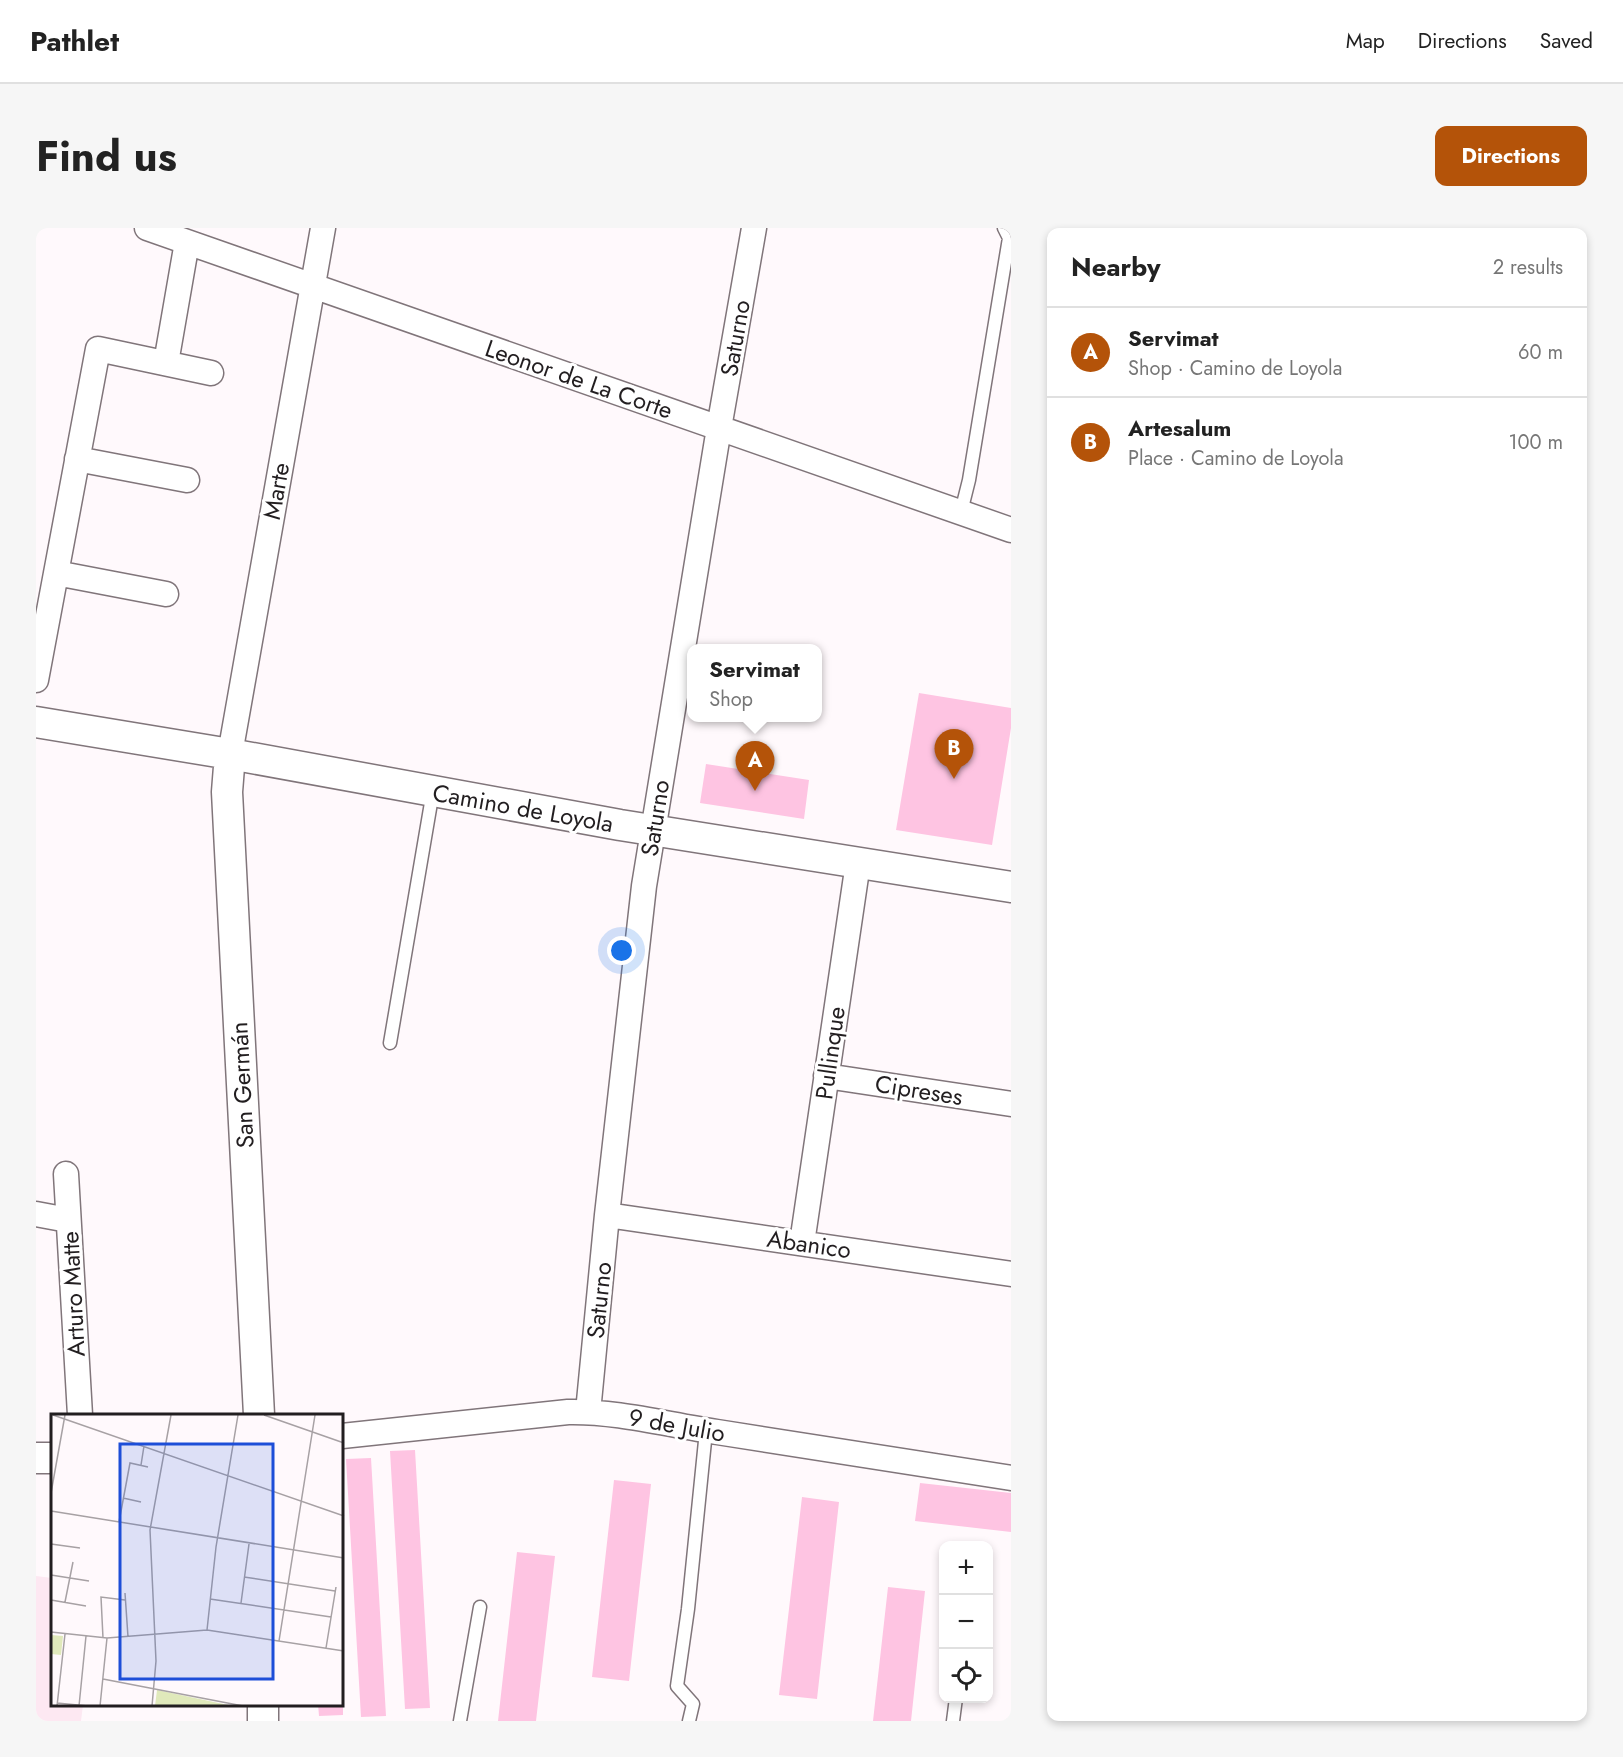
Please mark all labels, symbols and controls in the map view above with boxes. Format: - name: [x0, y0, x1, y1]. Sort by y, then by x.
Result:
- text: Pathlet: [30, 21, 119, 62]
- text: Map: [1346, 26, 1385, 56]
- text: Directions: [1418, 26, 1507, 56]
- text: Saved: [1540, 26, 1593, 56]
- text: Find us: [36, 126, 177, 187]
- button: Directions: [1435, 126, 1587, 186]
- text: Nearby: [1071, 248, 1160, 286]
- text: 2 results: [1493, 253, 1563, 282]
- street label: Saturno: [711, 297, 759, 379]
- text: Servimat: [1128, 322, 1219, 354]
- street label: Leonor de La Corte: [481, 331, 677, 427]
- text: A: [1083, 338, 1098, 367]
- text: 60 m: [1518, 338, 1563, 367]
- text: Shop · Camino de Loyola: [1128, 354, 1342, 383]
- text: Artesalum: [1128, 412, 1231, 444]
- text: B: [1084, 428, 1097, 457]
- text: 100 m: [1508, 428, 1563, 457]
- text: Place · Camino de Loyola: [1128, 444, 1344, 473]
- street label: Marte: [254, 460, 298, 522]
- popup: [687, 644, 822, 722]
- text: Servimat: [709, 653, 800, 685]
- text: Shop: [709, 685, 753, 714]
- pin: B: [934, 730, 974, 779]
- pin: A: [736, 742, 774, 791]
- street label: Camino de Loyola: [430, 775, 616, 841]
- street label: Saturno: [632, 777, 678, 859]
- your location: [607, 936, 636, 965]
- street label: Pullinque: [806, 1004, 854, 1102]
- street label: San Germán: [221, 1021, 263, 1149]
- street label: Cipreses: [873, 1066, 965, 1114]
- street label: Abanico: [765, 1221, 853, 1267]
- street label: Arturo Matte: [52, 1230, 94, 1358]
- street label: Saturno: [578, 1260, 620, 1340]
- street label: 9 de Julio: [626, 1399, 728, 1451]
- inset map: [51, 1414, 344, 1706]
- map controls: [939, 1541, 993, 1703]
- button: +: [939, 1541, 993, 1595]
- button: −: [939, 1595, 993, 1649]
- button: locate: [939, 1649, 993, 1703]

